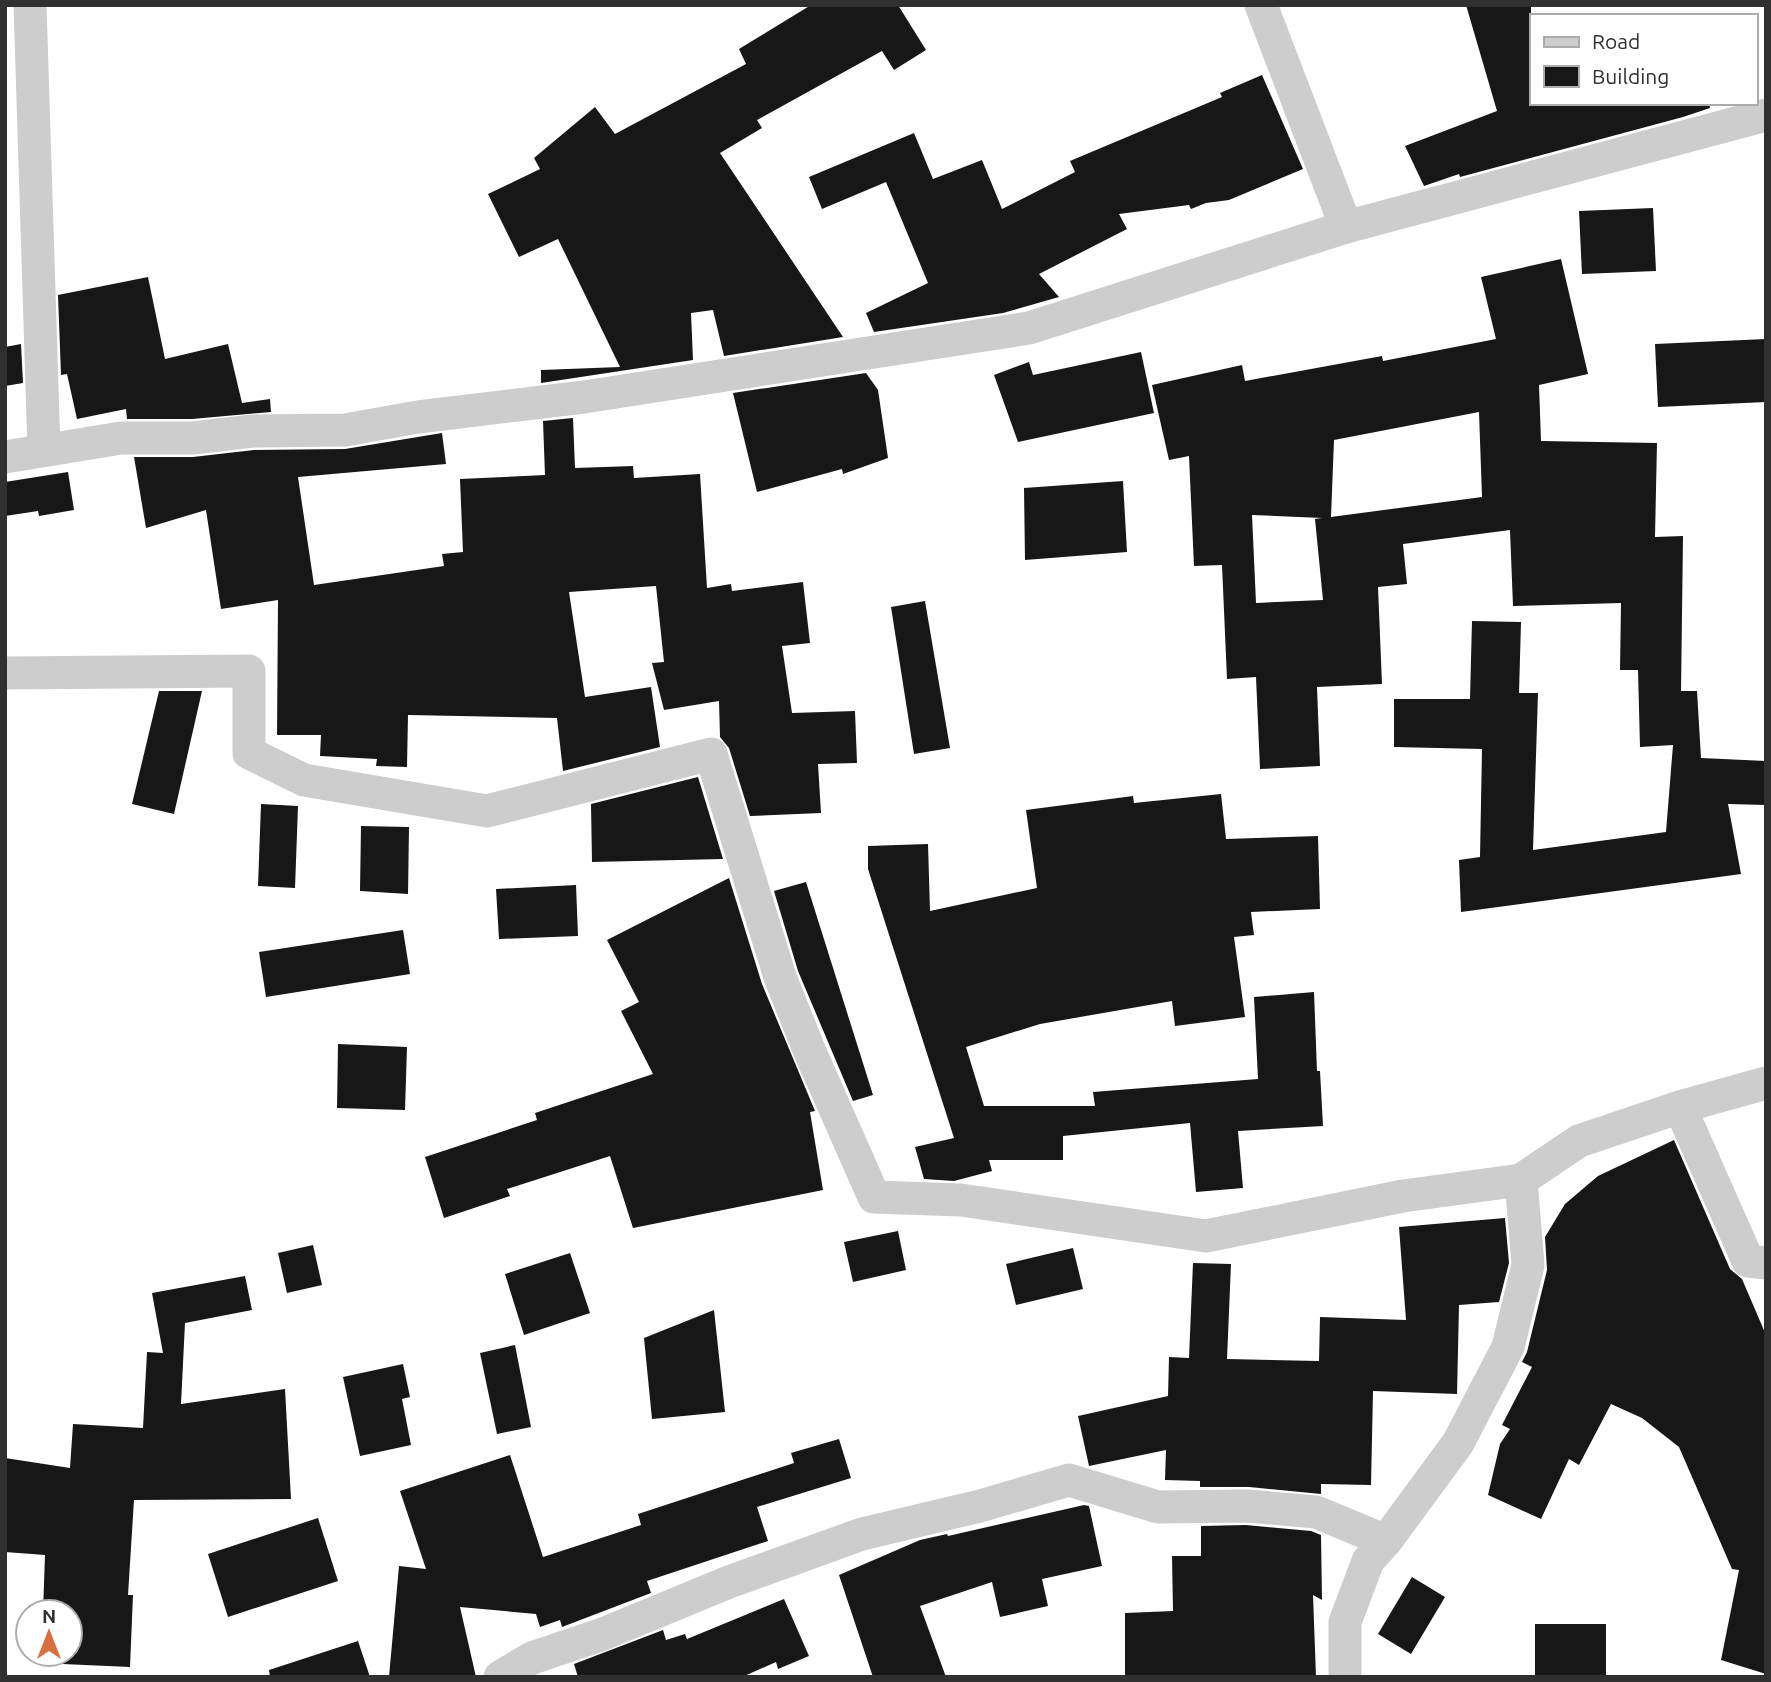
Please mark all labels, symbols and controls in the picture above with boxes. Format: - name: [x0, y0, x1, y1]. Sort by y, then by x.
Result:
- legend: [1530, 14, 1757, 105]
- text: Road: [1592, 29, 1640, 53]
- text: Building: [1592, 64, 1669, 88]
- north arrow: [14, 1598, 84, 1668]
- text: N: [42, 1605, 56, 1627]

